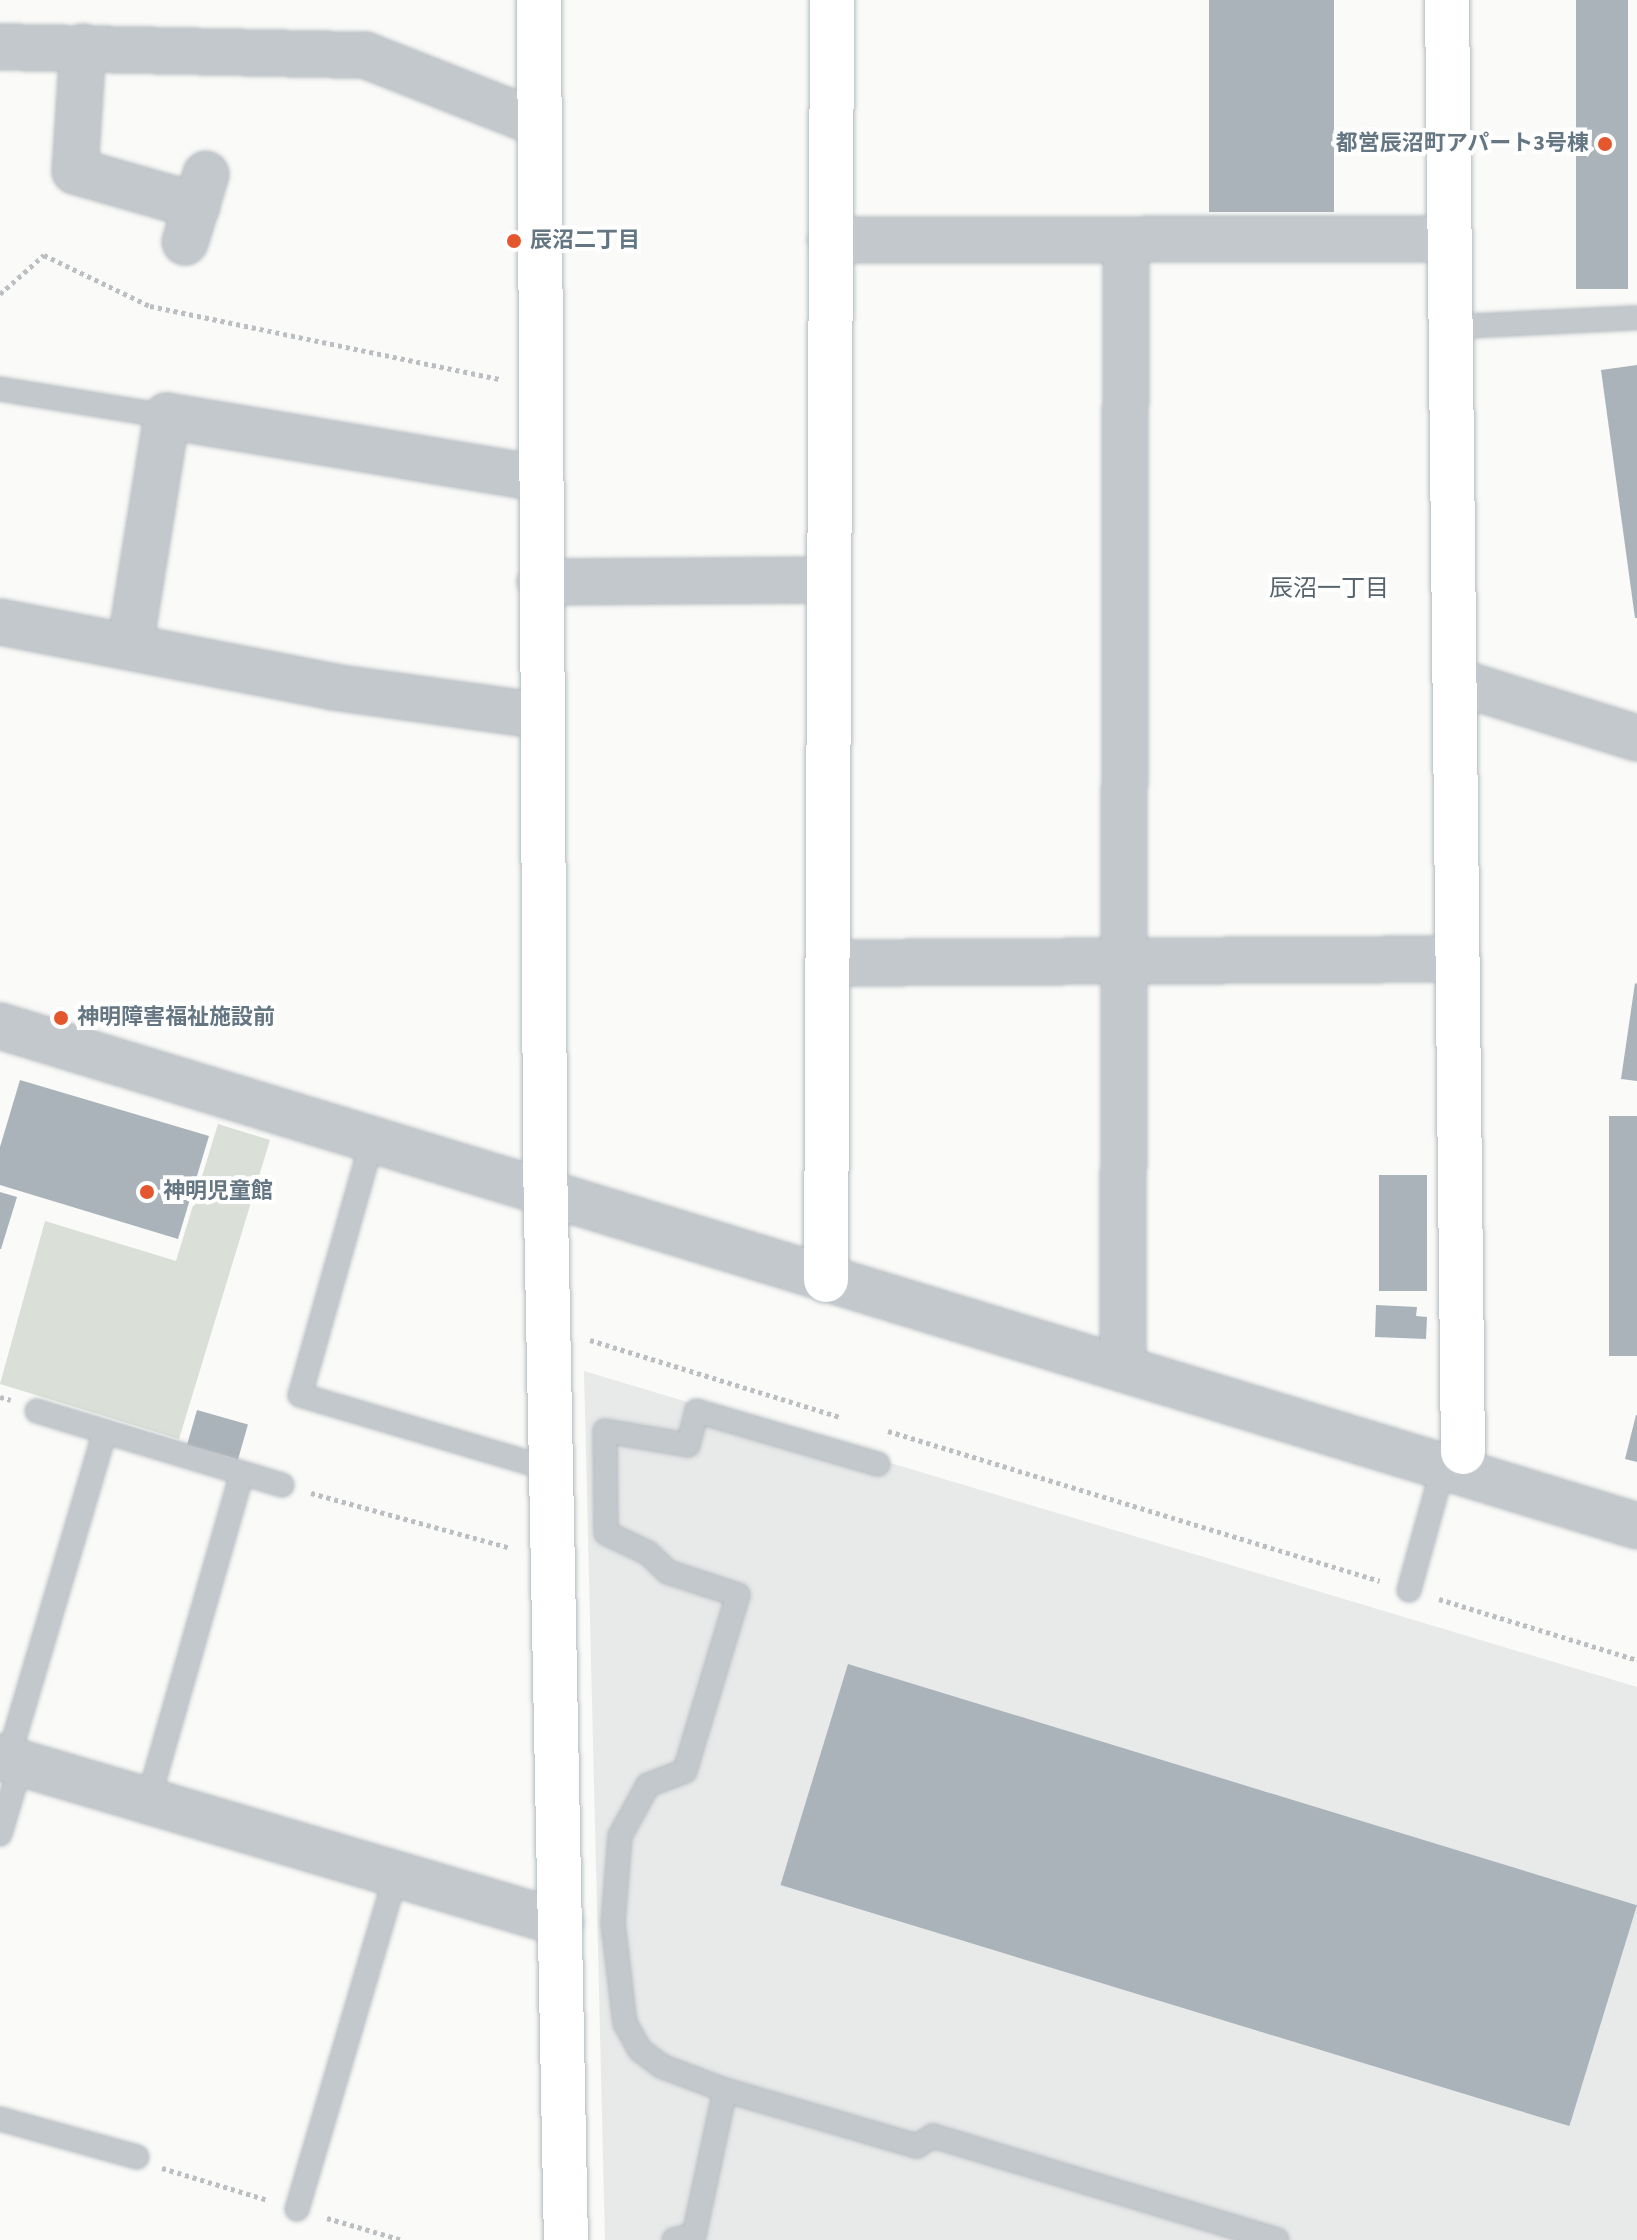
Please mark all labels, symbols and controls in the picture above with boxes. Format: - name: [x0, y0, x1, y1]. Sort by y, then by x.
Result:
- place label: 都営辰沼町アパート3号棟: [1335, 131, 1589, 157]
- marker: 都営辰沼町アパート3号棟: [1596, 135, 1614, 153]
- place label: 辰沼二丁目: [530, 228, 640, 254]
- marker: 辰沼二丁目: [505, 232, 523, 250]
- district label: 辰沼一丁目: [1269, 575, 1389, 603]
- place label: 神明障害福祉施設前: [77, 1005, 275, 1031]
- marker: 神明障害福祉施設前: [52, 1009, 70, 1027]
- place label: 神明児童館: [163, 1179, 273, 1205]
- marker: 神明児童館: [138, 1183, 156, 1201]

